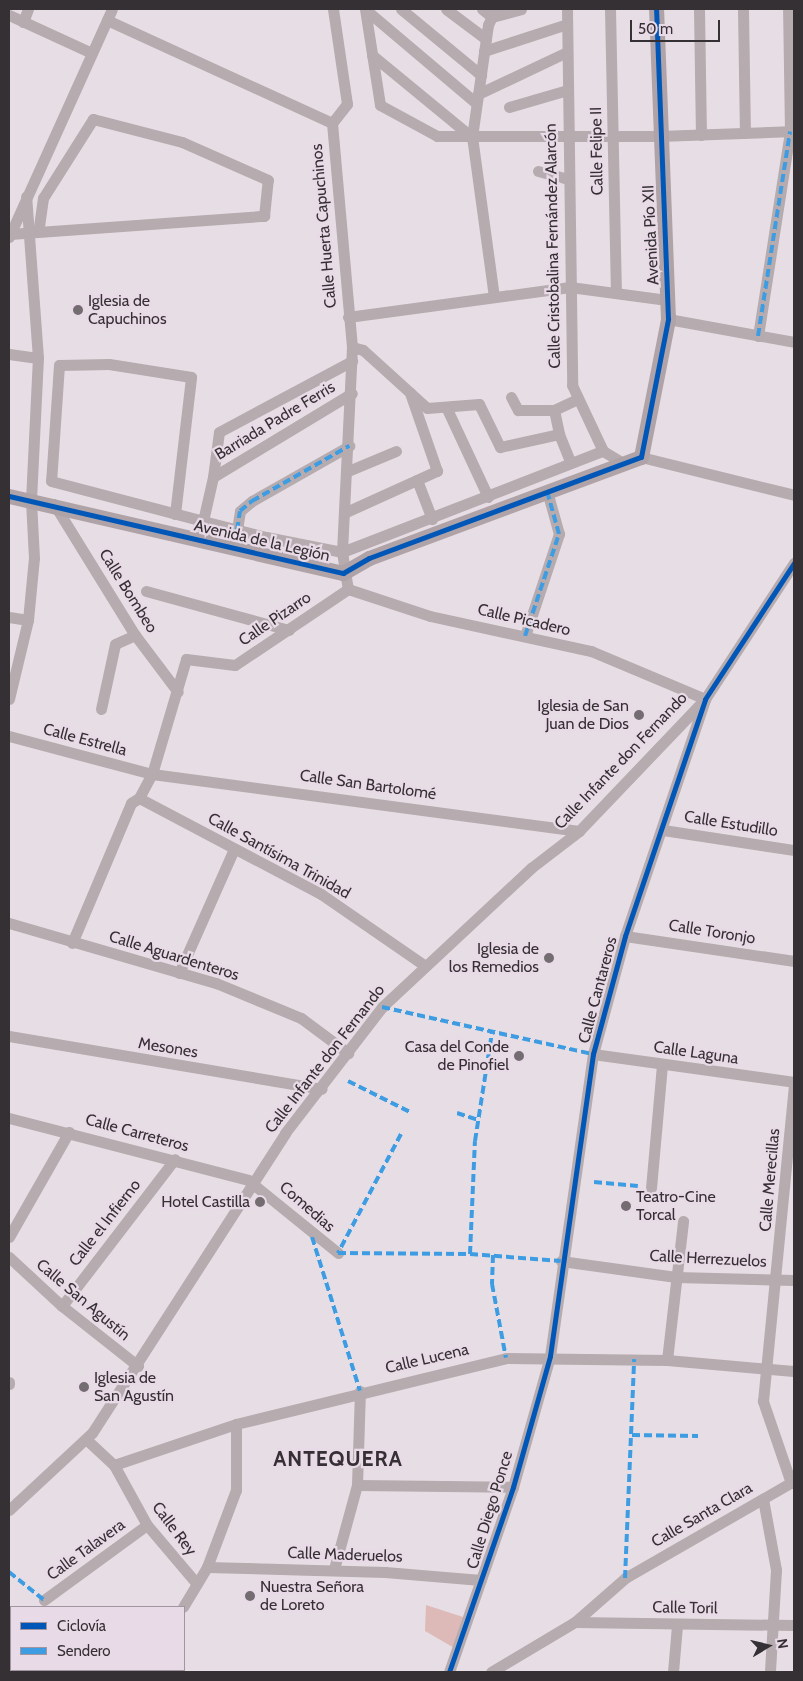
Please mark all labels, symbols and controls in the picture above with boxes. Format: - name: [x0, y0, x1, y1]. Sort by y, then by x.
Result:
- scale bar: [633, 10, 723, 42]
- text: 50 m: [638, 20, 673, 38]
- street label: Calle Felipe II: [587, 106, 607, 196]
- street label: Calle Cristobalina Fernández Alarcón: [541, 123, 565, 369]
- street label: Calle Huerta Capuchinos: [307, 143, 341, 309]
- street label: Avenida Pío XII: [639, 184, 663, 286]
- place label: Iglesia de Capuchinos: [88, 291, 167, 329]
- marker: Iglesia de Capuchinos: [72, 304, 84, 316]
- street label: Barriada Padre Ferris: [211, 378, 339, 464]
- street label: Avenida de la Legión: [192, 516, 332, 566]
- street label: Calle Bombeo: [95, 546, 161, 636]
- street label: Calle Pizarro: [235, 588, 315, 650]
- street label: Calle Picadero: [476, 600, 572, 640]
- street label: Calle Infante don Fernando: [551, 689, 691, 833]
- place label: Iglesia de San Juan de Dios: [537, 696, 629, 734]
- marker: Iglesia de San Juan de Dios: [633, 709, 645, 721]
- street label: Calle Estrella: [41, 720, 129, 760]
- street label: Calle San Bartolomé: [299, 766, 437, 804]
- street label: Calle Estudillo: [683, 807, 779, 841]
- street label: Calle Santísima Trinidad: [204, 809, 354, 903]
- street label: Calle Toronjo: [667, 916, 757, 948]
- street label: Calle Aguardenteros: [107, 927, 241, 985]
- street label: Calle Cantareros: [575, 935, 621, 1045]
- place label: Iglesia de los Remedios: [449, 939, 539, 977]
- marker: Iglesia de los Remedios: [543, 952, 555, 964]
- street label: Calle Infante don Fernando: [261, 981, 389, 1137]
- street label: Mesones: [137, 1034, 199, 1062]
- place label: Casa del Conde de Pinofiel: [405, 1037, 509, 1075]
- street label: Calle Laguna: [652, 1038, 740, 1068]
- marker: Casa del Conde de Pinofiel: [513, 1050, 525, 1062]
- street label: Calle Carreteros: [83, 1110, 191, 1156]
- street label: Calle Merecillas: [756, 1128, 784, 1232]
- street label: Calle el Infierno: [65, 1176, 145, 1270]
- street label: Comedias: [275, 1178, 339, 1236]
- place label: Teatro-Cine Torcal: [636, 1187, 716, 1225]
- place label: Hotel Castilla: [161, 1192, 250, 1212]
- marker: Hotel Castilla: [254, 1196, 266, 1208]
- marker: Teatro-Cine Torcal: [620, 1200, 632, 1212]
- street label: Calle Herrezuelos: [649, 1246, 767, 1272]
- street label: Calle San Agustín: [32, 1255, 134, 1345]
- street label: Calle Lucena: [383, 1340, 471, 1378]
- place label: Iglesia de San Agustín: [94, 1368, 174, 1406]
- marker: Iglesia de San Agustín: [78, 1381, 90, 1393]
- district label: ANTEQUERA: [272, 1446, 404, 1472]
- street label: Calle Diego Ponce: [463, 1449, 517, 1571]
- street label: Calle Santa Clara: [648, 1478, 756, 1552]
- street label: Calle Rey: [148, 1498, 200, 1560]
- street label: Calle Talavera: [43, 1515, 129, 1585]
- street label: Calle Maderuelos: [287, 1543, 403, 1567]
- place label: Nuestra Señora de Loreto: [260, 1577, 364, 1615]
- marker: Nuestra Señora de Loreto: [244, 1590, 256, 1602]
- street label: Calle Toril: [652, 1598, 718, 1618]
- legend: [10, 1606, 185, 1671]
- text: Ciclovía: [57, 1617, 106, 1635]
- north arrow: [743, 1621, 793, 1671]
- text: N: [773, 1637, 792, 1650]
- text: Sendero: [57, 1642, 111, 1660]

